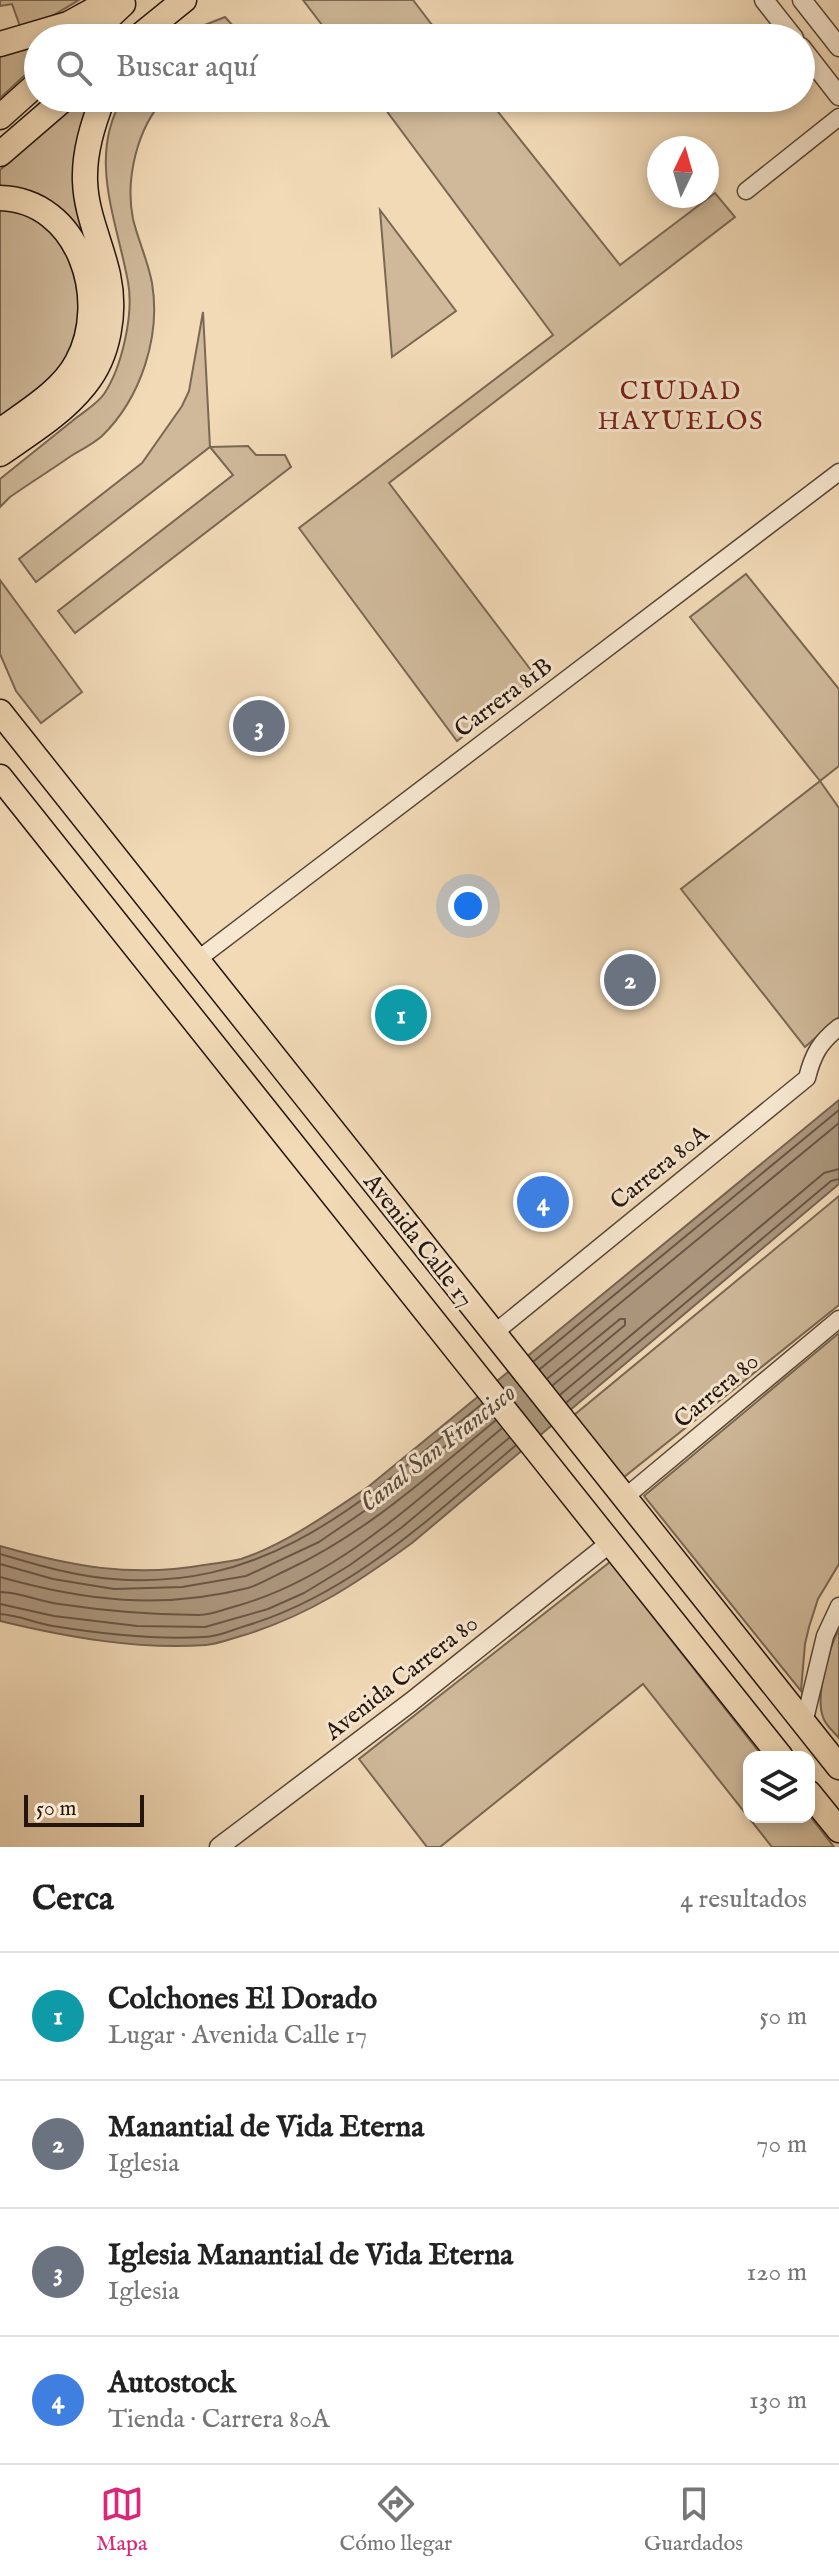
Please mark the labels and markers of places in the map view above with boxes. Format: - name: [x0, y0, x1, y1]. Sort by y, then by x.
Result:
- pin: 3: [233, 696, 285, 756]
- pin: 2: [604, 950, 656, 1010]
- pin: 1: [375, 985, 427, 1045]
- pin: 4: [517, 1172, 569, 1232]

